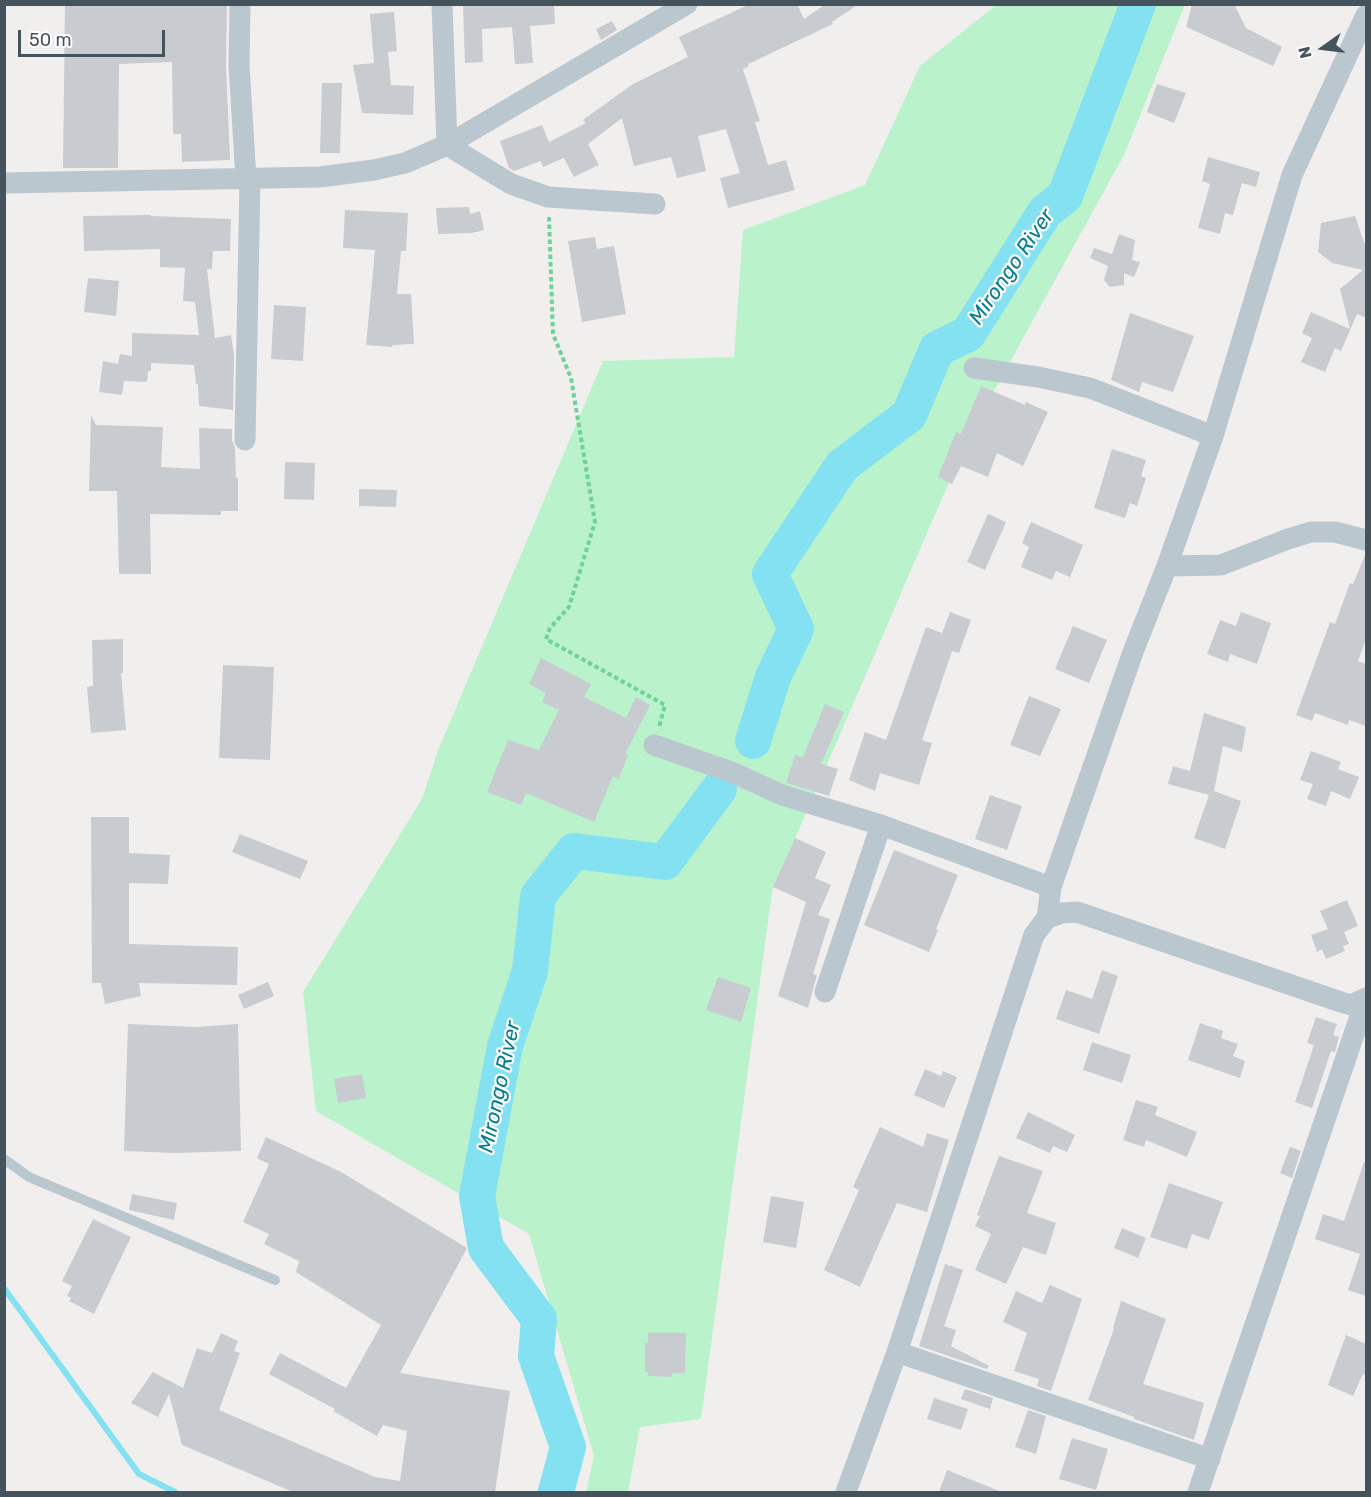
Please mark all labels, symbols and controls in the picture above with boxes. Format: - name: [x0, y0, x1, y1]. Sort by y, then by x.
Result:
- scale bar: [21, 18, 168, 56]
- north arrow: [1293, 18, 1353, 78]
- text: 50 m: [29, 29, 72, 51]
- text: N: [1294, 45, 1316, 60]
- water label: Mirongo River: [964, 204, 1060, 330]
- water label: Mirongo River: [474, 1019, 526, 1155]

